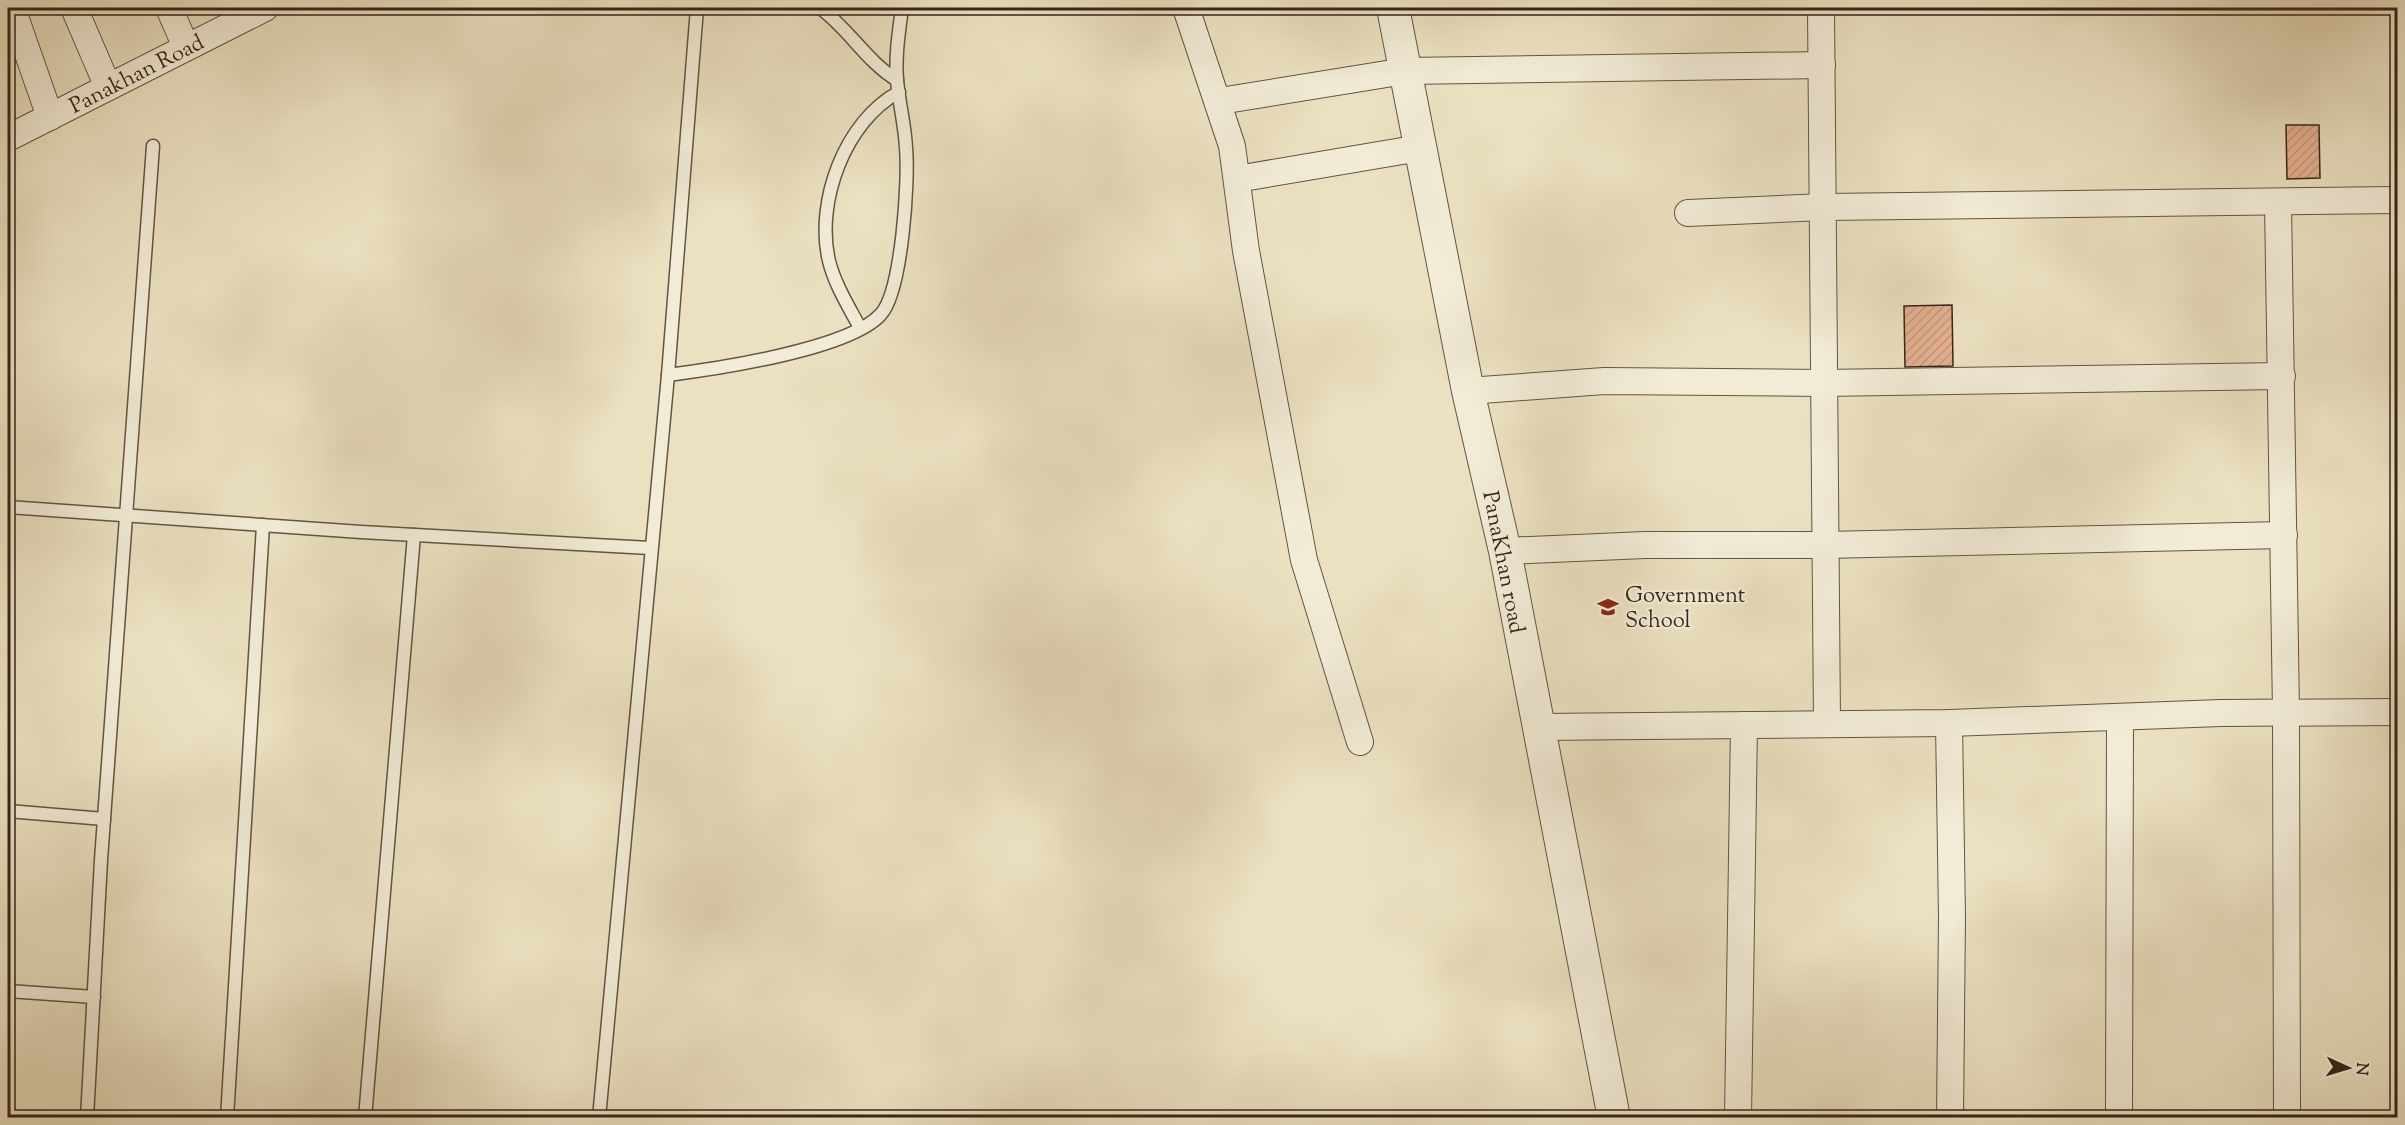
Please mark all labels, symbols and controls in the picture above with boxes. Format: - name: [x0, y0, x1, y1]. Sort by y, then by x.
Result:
- street label: Panakhan Road: [64, 28, 210, 123]
- street label: PanaKhan road: [1473, 489, 1532, 637]
- place label: Government School: [1625, 581, 1746, 638]
- school or university icon: Government School: [1596, 595, 1620, 619]
- north arrow: [2318, 1038, 2378, 1098]
- text: N: [2349, 1062, 2372, 1076]

